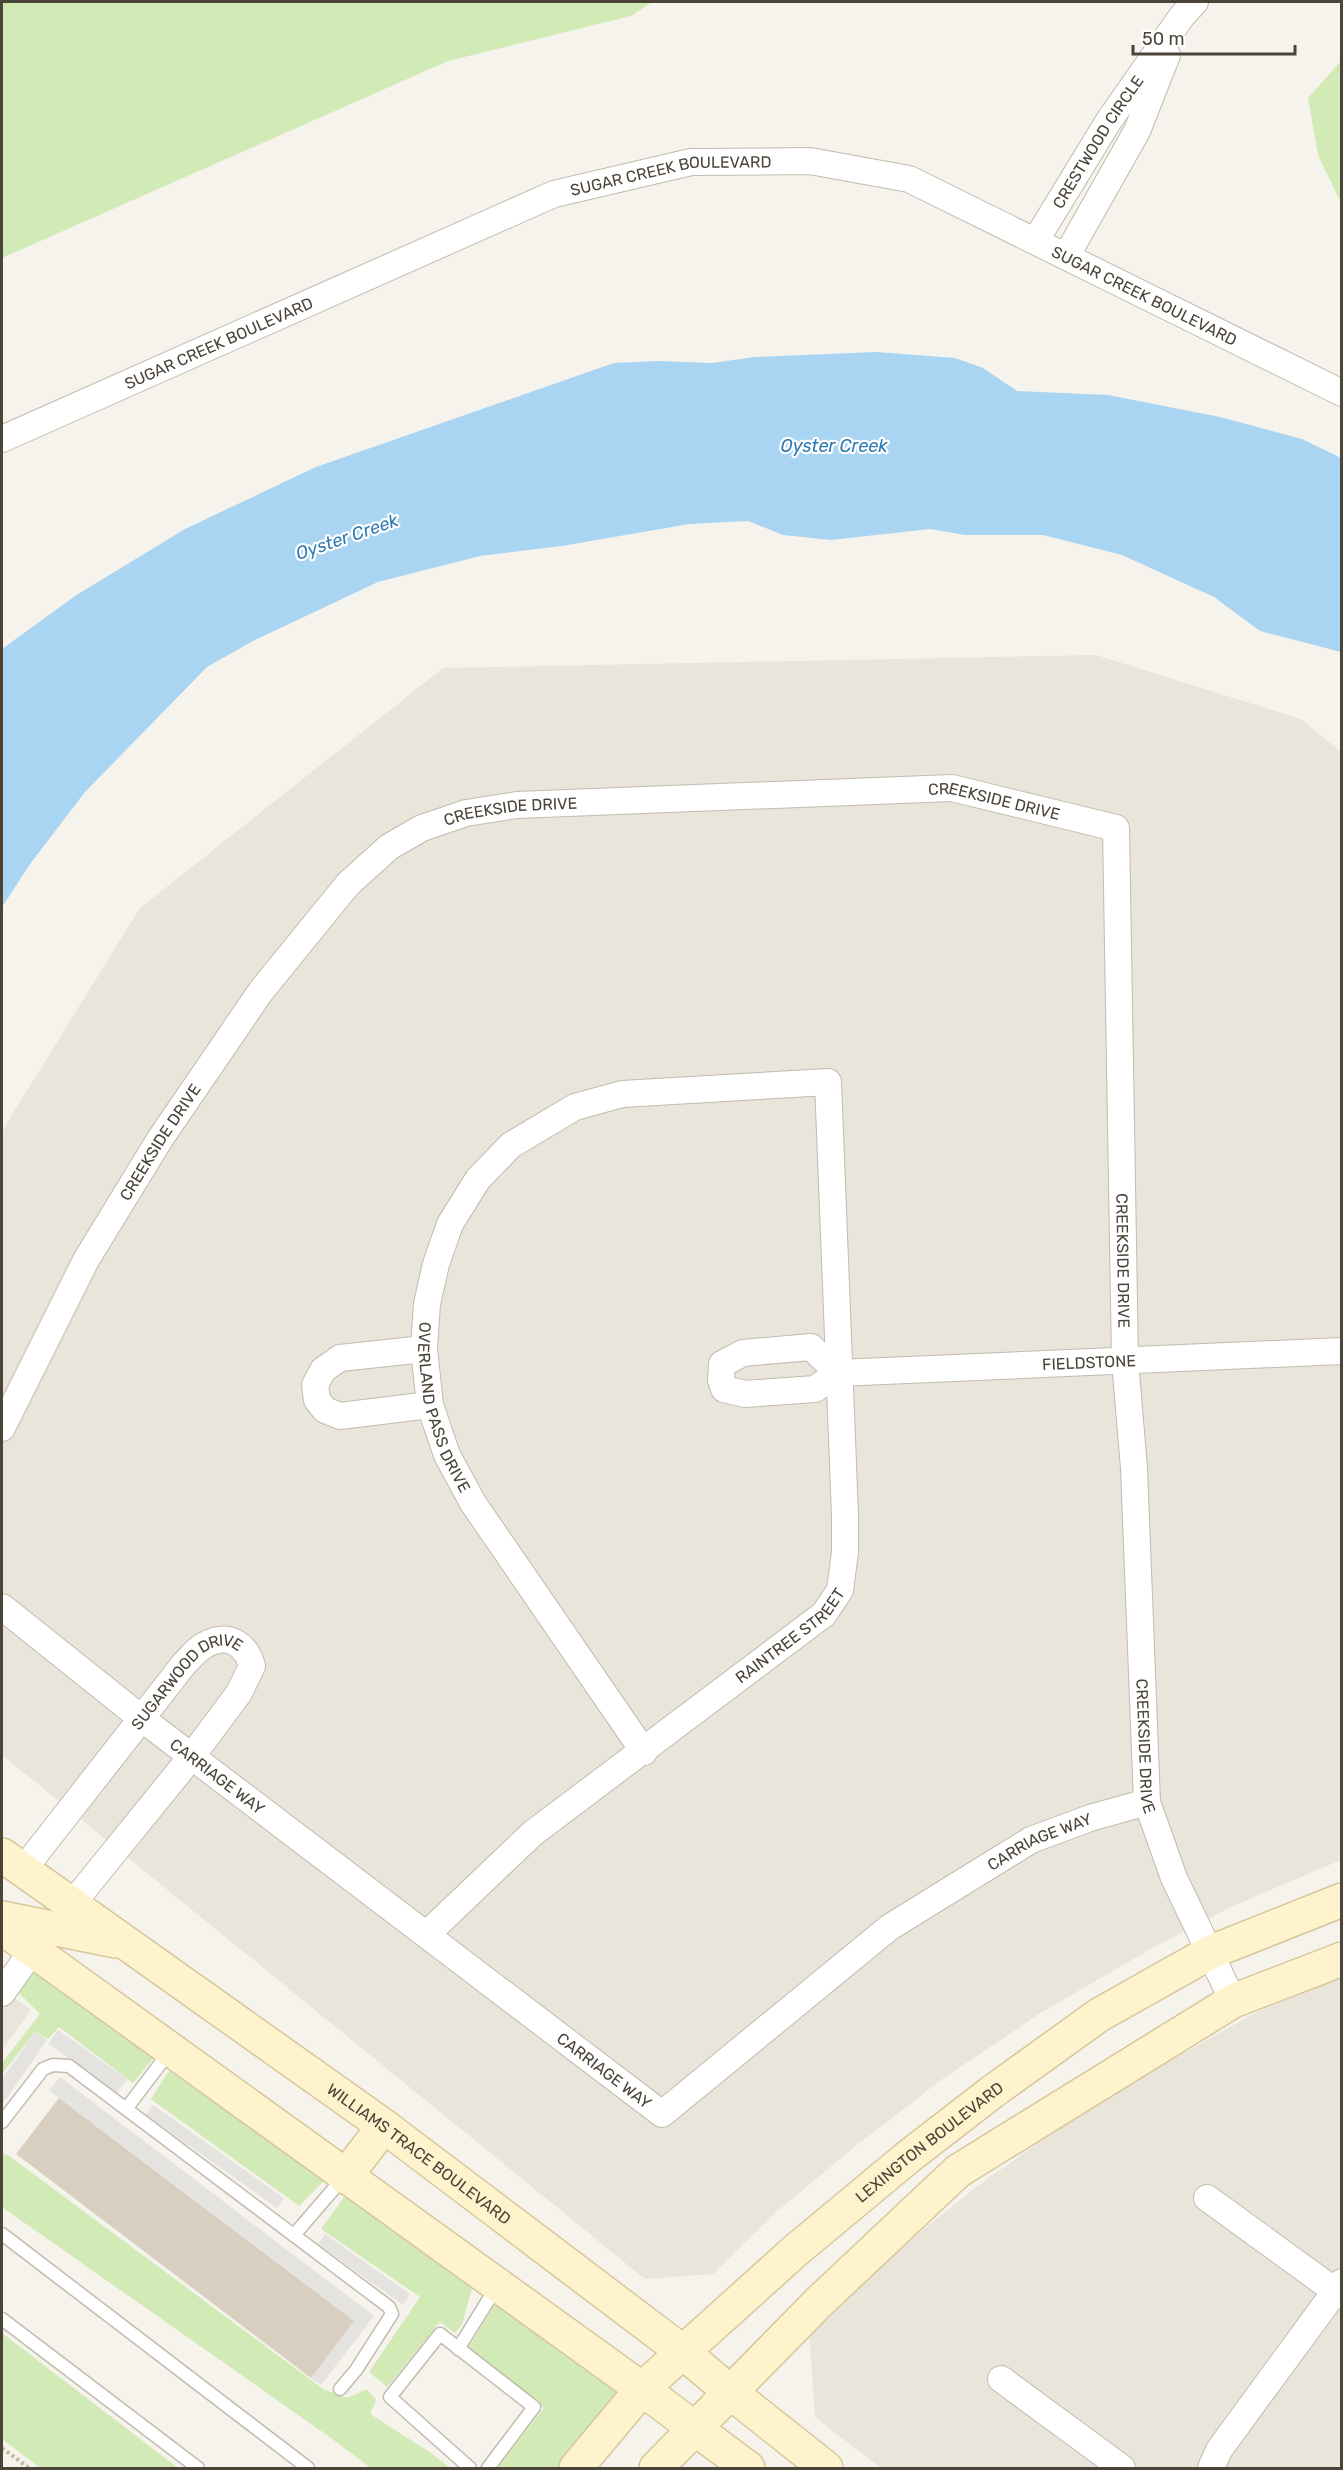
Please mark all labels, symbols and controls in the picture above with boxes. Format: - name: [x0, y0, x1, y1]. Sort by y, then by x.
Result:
- scale bar: [1133, 18, 1295, 56]
- text: 50 m: [1142, 28, 1185, 50]
- street label: CRESTWOOD CIRCLE: [1048, 72, 1147, 212]
- street label: SUGAR CREEK BOULEVARD: [568, 152, 772, 199]
- street label: SUGAR CREEK BOULEVARD: [1049, 242, 1240, 349]
- street label: SUGAR CREEK BOULEVARD: [121, 293, 316, 393]
- water label: Oyster Creek: [780, 435, 888, 457]
- water label: Oyster Creek: [293, 509, 402, 565]
- street label: CREEKSIDE DRIVE: [928, 778, 1062, 824]
- street label: CREEKSIDE DRIVE: [441, 793, 578, 829]
- street label: CREEKSIDE DRIVE: [115, 1080, 204, 1204]
- street label: CREEKSIDE DRIVE: [1113, 1193, 1134, 1328]
- street label: OVERLAND PASS DRIVE: [414, 1321, 475, 1495]
- street label: FIELDSTONE: [1042, 1351, 1136, 1374]
- street label: RAINTREE STREET: [731, 1584, 848, 1687]
- street label: SUGARWOOD DRIVE: [127, 1630, 247, 1733]
- street label: CREEKSIDE DRIVE: [1133, 1678, 1160, 1816]
- street label: CARRIAGE WAY: [166, 1734, 269, 1818]
- street label: CARRIAGE WAY: [984, 1809, 1094, 1874]
- street label: CARRIAGE WAY: [553, 2028, 655, 2112]
- street label: LEXINGTON BOULEVARD: [851, 2078, 1007, 2206]
- street label: WILLIAMS TRACE BOULEVARD: [323, 2079, 515, 2228]

